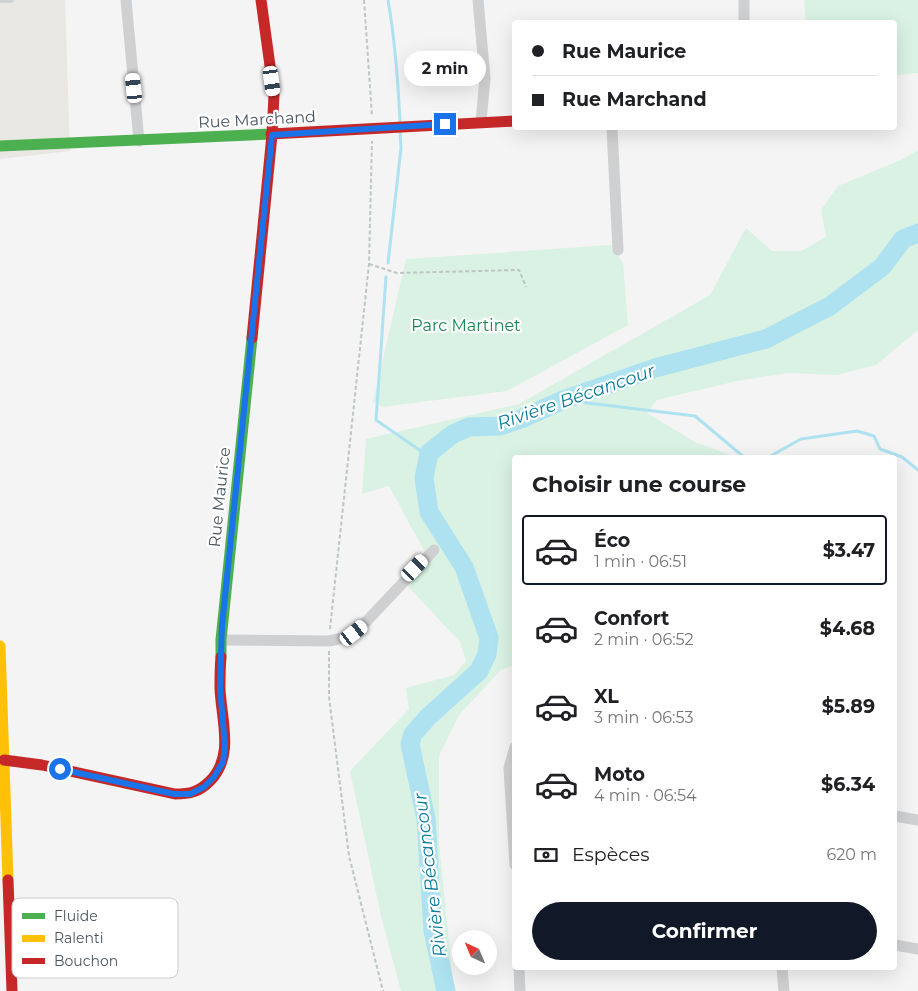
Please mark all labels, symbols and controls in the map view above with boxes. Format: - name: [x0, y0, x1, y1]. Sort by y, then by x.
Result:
- text: Rue Maurice: [562, 40, 686, 63]
- callout: 2 min: [404, 52, 486, 86]
- text: 2 min: [422, 59, 468, 78]
- car: [262, 65, 281, 97]
- car: [124, 72, 143, 104]
- text: Rue Marchand: [562, 88, 707, 111]
- street label: Rue Marchand: [198, 107, 316, 132]
- route end: [434, 113, 456, 135]
- park label: Parc Martinet: [411, 316, 521, 335]
- water label: Rivière Bécancour: [494, 359, 658, 434]
- street label: Rue Maurice: [205, 446, 234, 548]
- text: Choisir une course: [532, 471, 746, 498]
- icon: car: [534, 528, 579, 573]
- text: Éco: [594, 529, 630, 552]
- text: $3.47: [823, 539, 875, 562]
- car: [399, 552, 430, 584]
- text: 1 min · 06:51: [594, 552, 687, 571]
- icon: car: [534, 606, 579, 651]
- text: Confort: [594, 607, 669, 630]
- text: $4.68: [820, 617, 875, 640]
- car: [337, 618, 370, 648]
- text: 2 min · 06:52: [594, 630, 694, 649]
- icon: car: [534, 684, 579, 729]
- text: XL: [594, 685, 619, 708]
- text: $5.89: [822, 695, 875, 718]
- text: 3 min · 06:53: [594, 708, 693, 727]
- route start: [49, 758, 71, 780]
- icon: car: [534, 762, 579, 807]
- text: Moto: [594, 763, 645, 786]
- text: $6.34: [821, 773, 875, 796]
- text: 4 min · 06:54: [594, 786, 697, 805]
- water label: Rivière Bécancour: [409, 791, 451, 958]
- icon: cash: [532, 841, 560, 869]
- text: Espèces: [572, 843, 649, 866]
- text: 620 m: [826, 845, 877, 864]
- legend: [12, 898, 178, 978]
- button: Confirmer: [532, 902, 877, 960]
- text: Fluide: [54, 907, 98, 925]
- text: Ralenti: [54, 929, 103, 947]
- north arrow: [452, 930, 498, 975]
- map controls: [452, 930, 497, 975]
- text: Bouchon: [54, 952, 118, 970]

